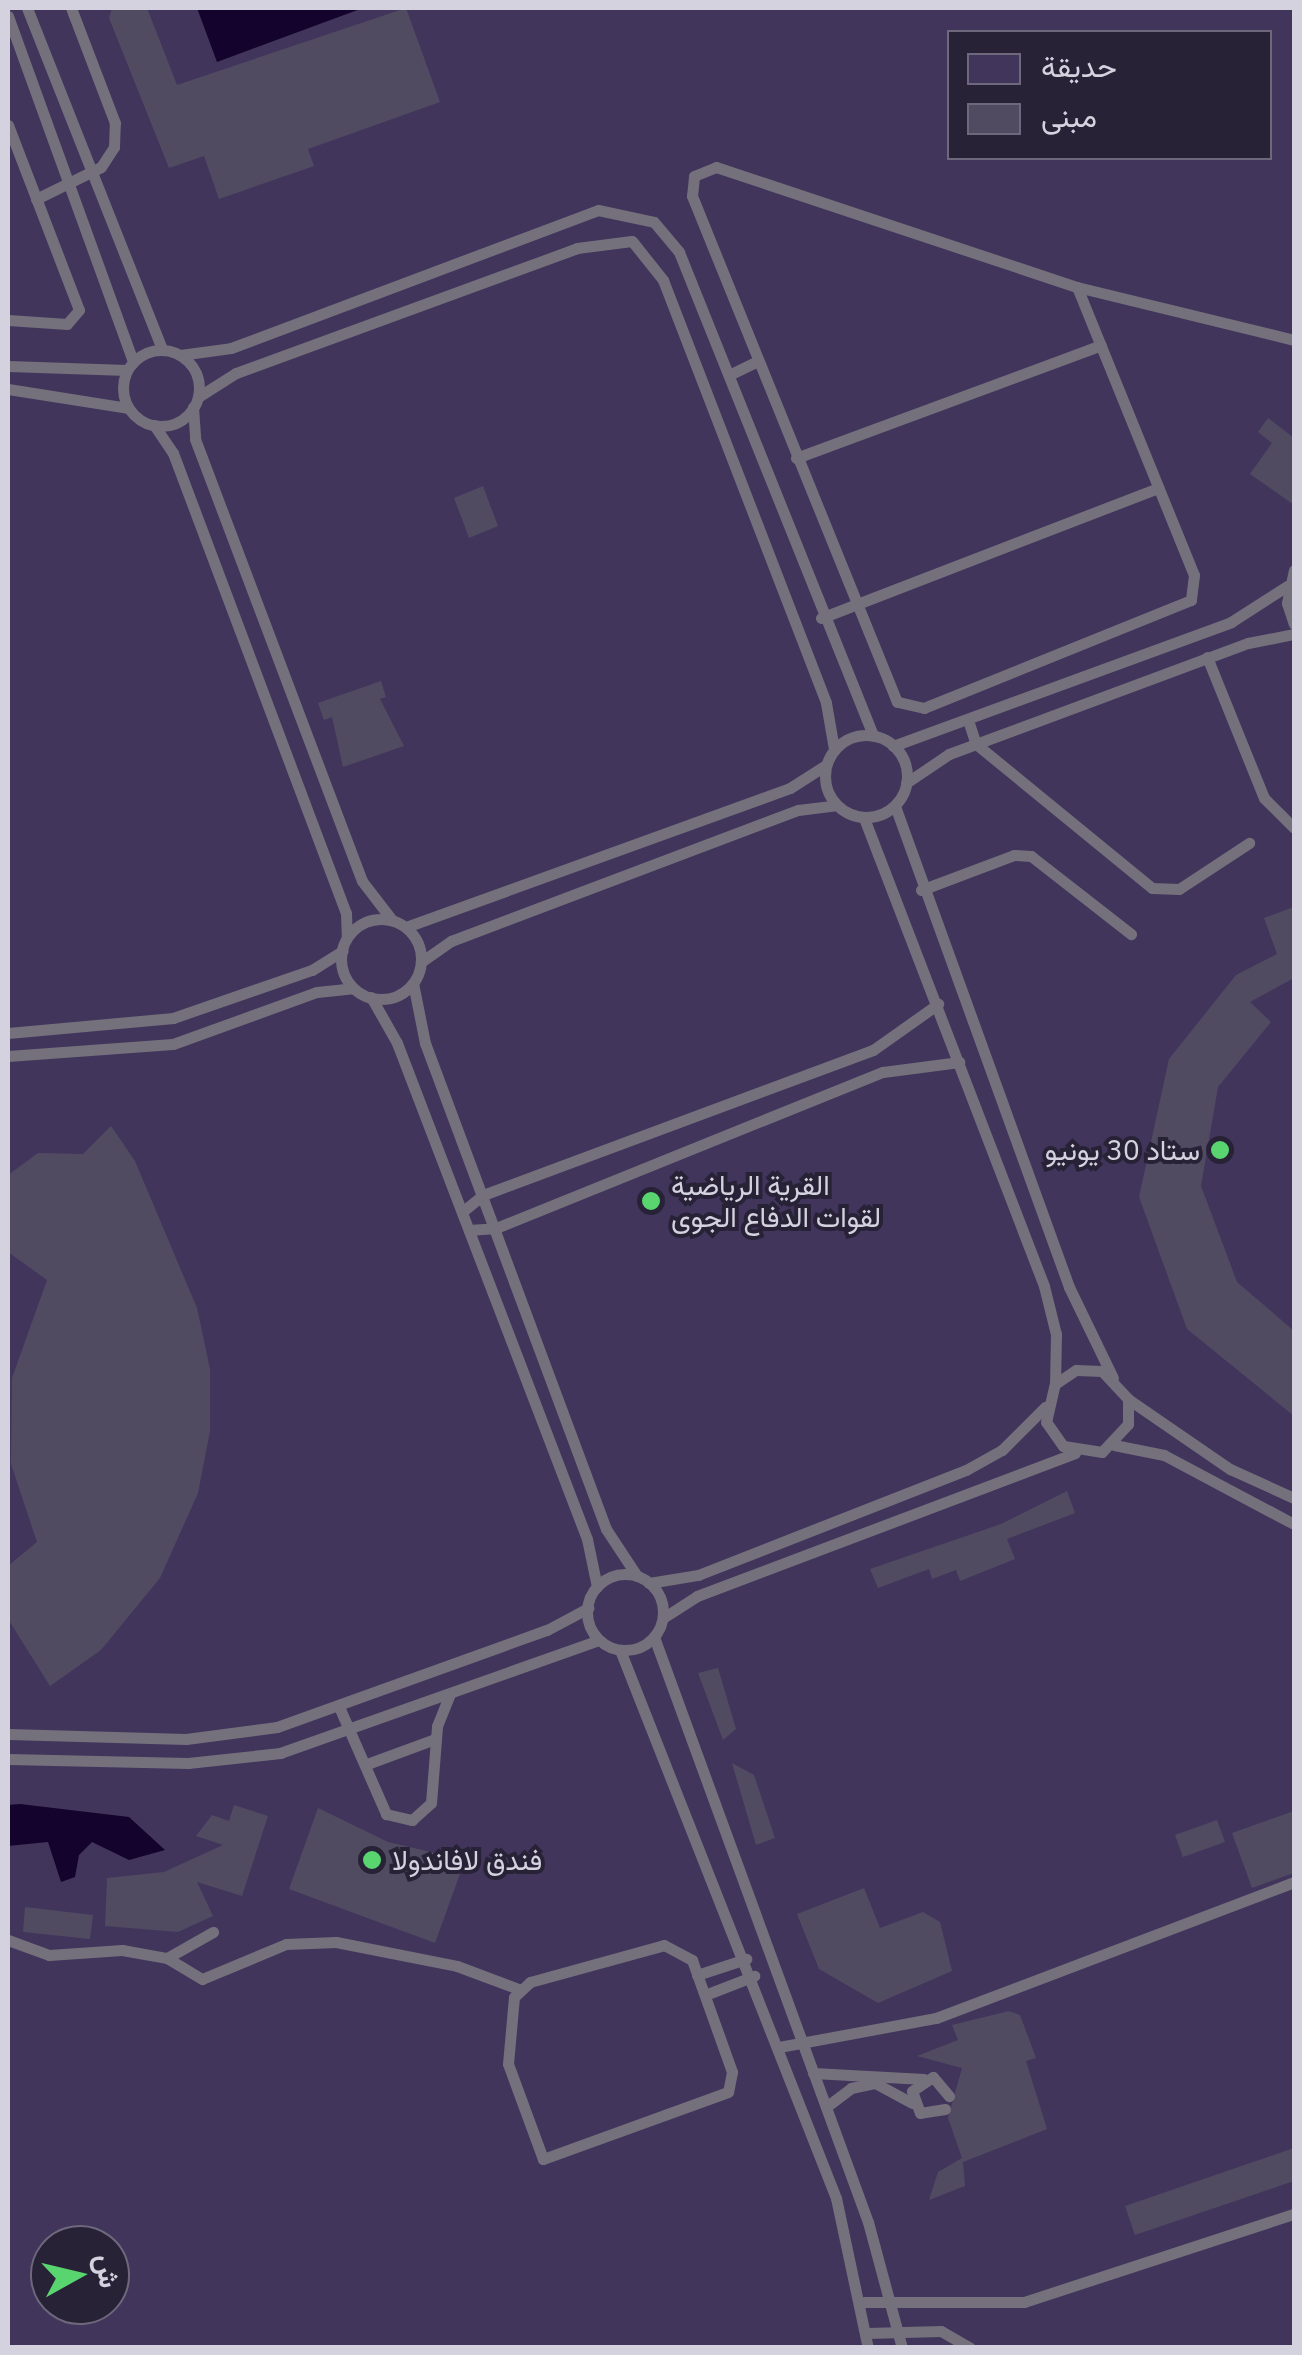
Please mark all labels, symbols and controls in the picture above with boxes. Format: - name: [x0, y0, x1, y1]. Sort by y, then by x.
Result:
- legend: [947, 30, 1272, 160]
- text: حديقة: [1041, 46, 1117, 85]
- text: مبنى: [1041, 96, 1097, 135]
- place label: ستاد 30 يونيو: [1045, 1133, 1200, 1167]
- marker: ستاد 30 يونيو: [1209, 1139, 1231, 1161]
- place label: القرية الرياضية لقوات الدفاع الجوى: [671, 1168, 881, 1234]
- marker: القرية الرياضية لقوات الدفاع الجوى: [640, 1190, 662, 1212]
- place label: فندق لافاندولا: [392, 1843, 542, 1877]
- marker: فندق لافاندولا: [361, 1849, 383, 1871]
- north arrow: [30, 2225, 130, 2325]
- text: ش: [88, 2252, 129, 2290]

